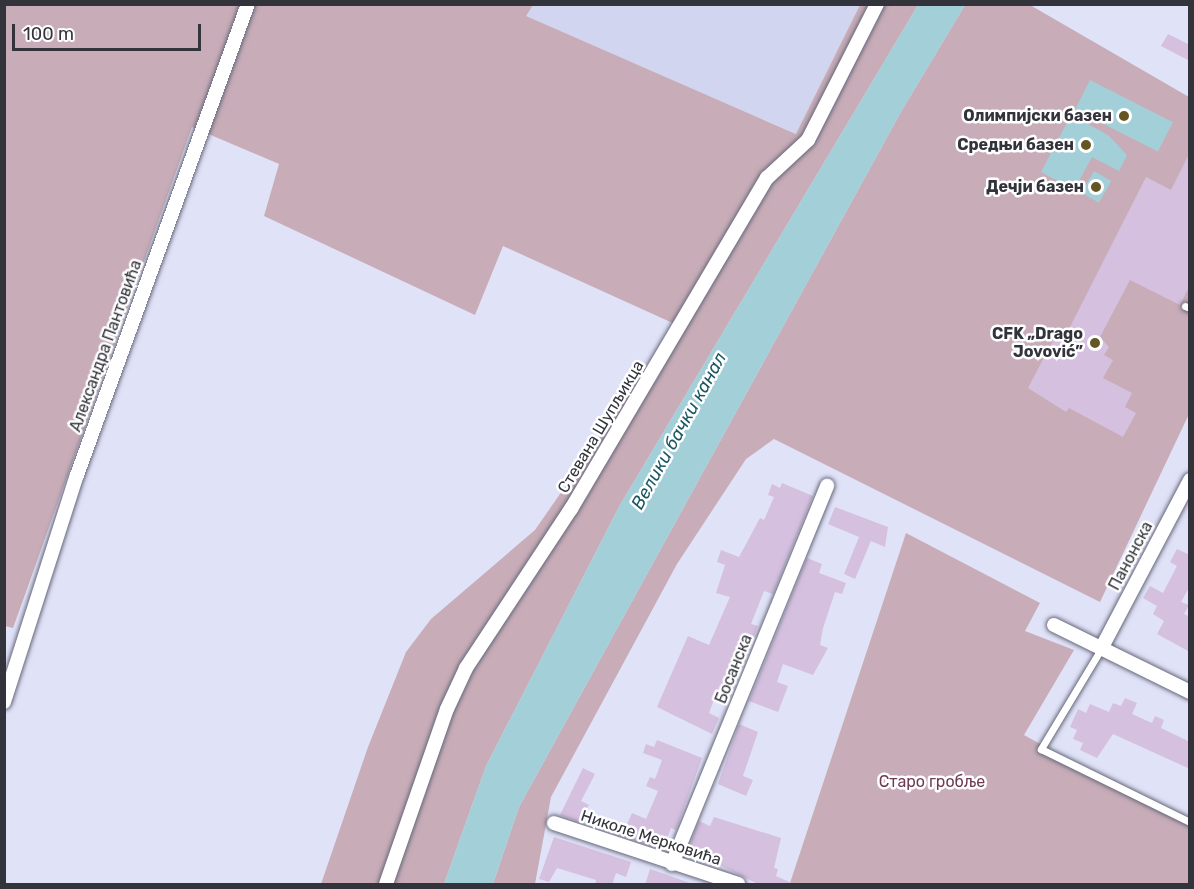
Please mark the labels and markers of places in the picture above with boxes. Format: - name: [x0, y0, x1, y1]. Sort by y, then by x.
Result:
- place label: Олимпијски базен: [963, 106, 1112, 126]
- marker: Олимпијски базен: [1117, 109, 1131, 123]
- place label: Средњи базен: [957, 135, 1074, 155]
- marker: Средњи базен: [1079, 138, 1093, 152]
- place label: Дечји базен: [986, 177, 1084, 197]
- marker: Дечји базен: [1089, 180, 1103, 194]
- place label: CFK „Drago Jovović”: [992, 324, 1083, 362]
- marker: CFK „Drago Jovović”: [1088, 336, 1102, 350]

